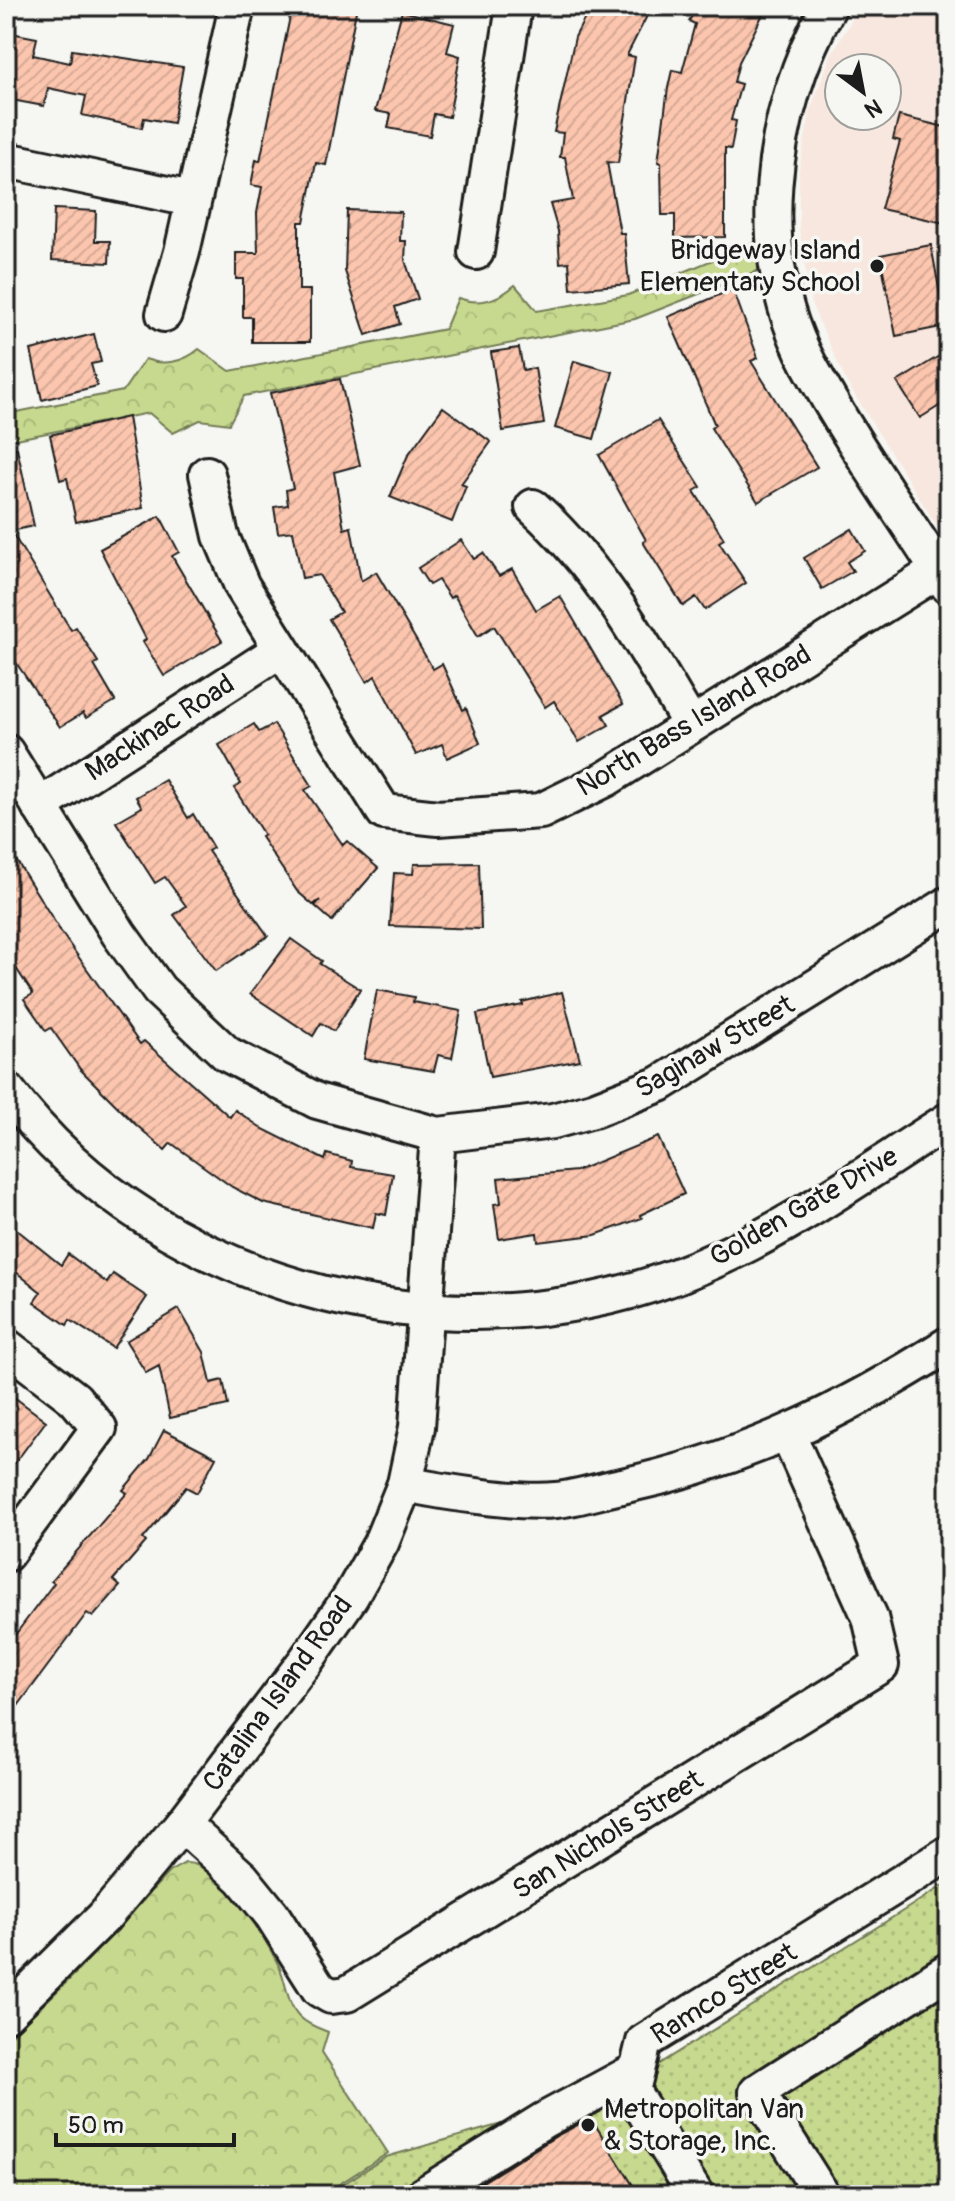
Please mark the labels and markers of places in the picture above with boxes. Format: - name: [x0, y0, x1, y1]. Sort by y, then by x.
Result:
- place label: Bridgeway Island Elementary School: [640, 233, 861, 300]
- marker: Bridgeway Island Elementary School: [868, 257, 886, 275]
- place label: Metropolitan Van & Storage, Inc.: [604, 2092, 804, 2159]
- marker: Metropolitan Van & Storage, Inc.: [579, 2116, 597, 2134]

